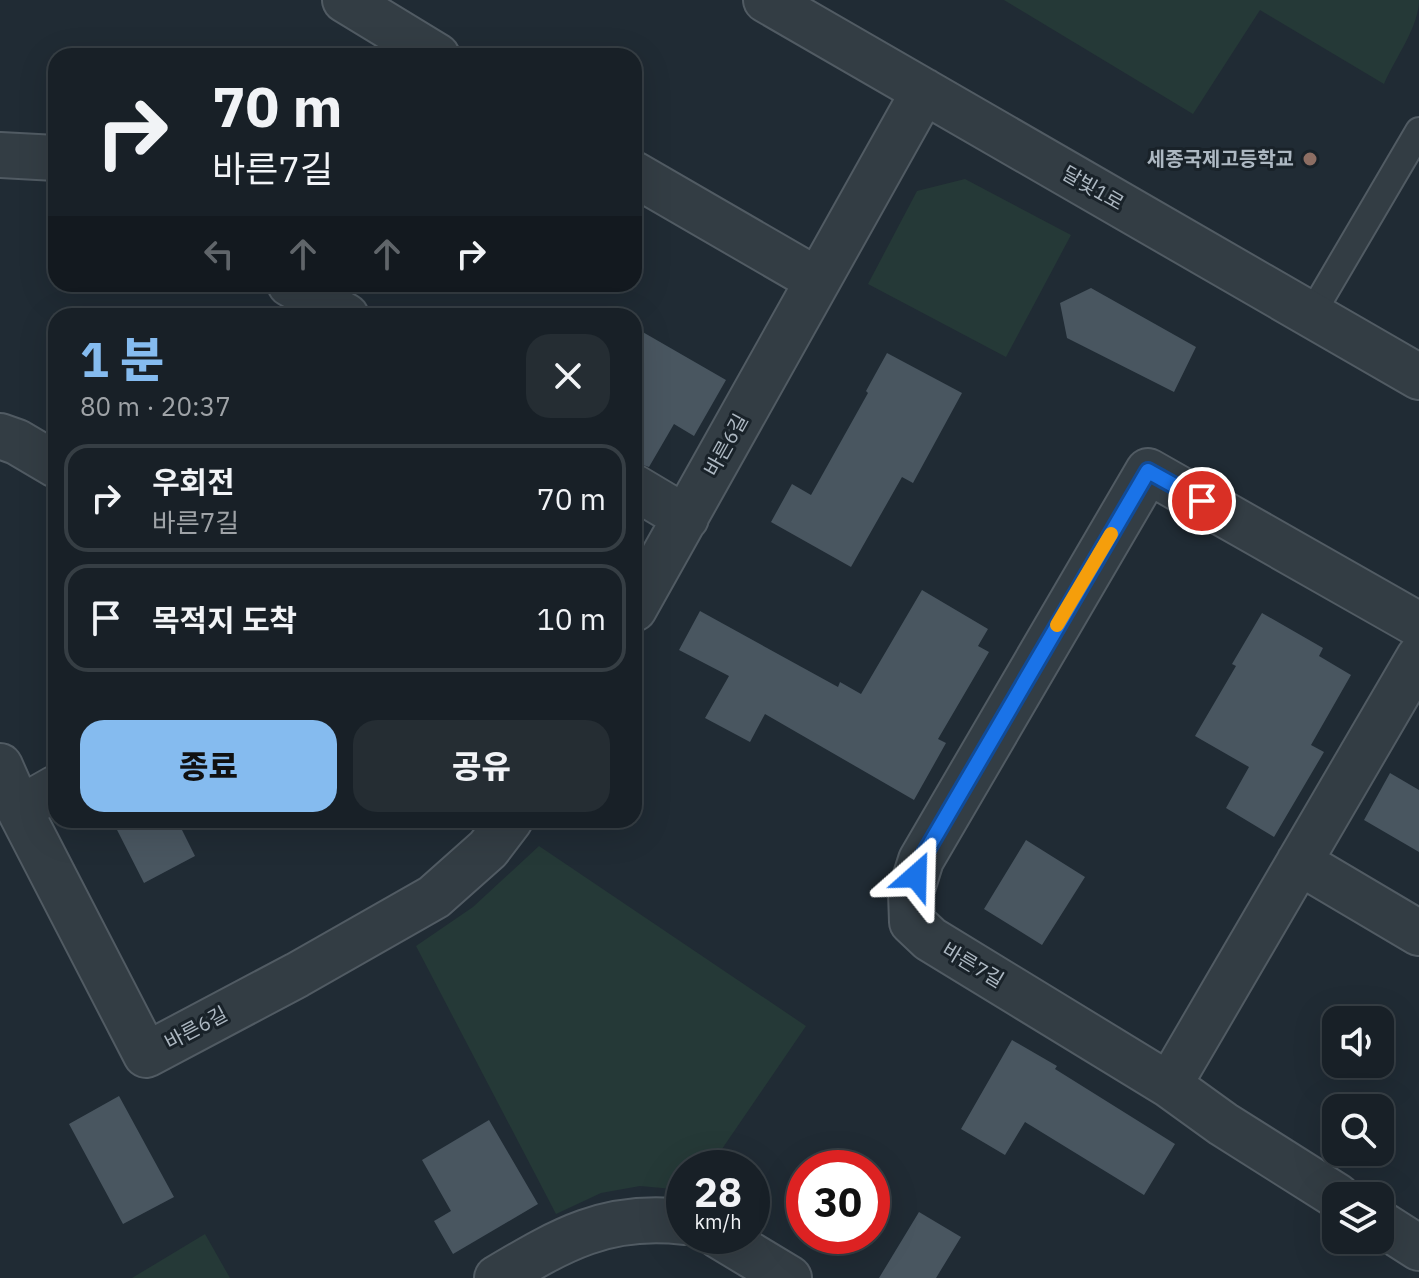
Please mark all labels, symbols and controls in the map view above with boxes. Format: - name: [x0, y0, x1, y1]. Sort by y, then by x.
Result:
- text: 70 m: [212, 70, 342, 142]
- icon: right: [80, 80, 184, 184]
- text: 바른7길: [212, 145, 333, 192]
- place label: 세종국제고등학교: [1147, 145, 1294, 172]
- marker: 세종국제고등학교: [1301, 150, 1319, 168]
- street label: 달빛1로: [1057, 159, 1129, 216]
- icon: left: [197, 232, 241, 276]
- icon: ahead: [281, 232, 325, 276]
- icon: ahead: [365, 232, 409, 276]
- icon: right: [449, 232, 493, 276]
- text: 1 분: [80, 328, 164, 390]
- button: close: [526, 334, 610, 418]
- text: 80 m · 20:37: [80, 389, 231, 423]
- street label: 바른6길: [697, 409, 754, 481]
- text: 우회전: [152, 462, 235, 501]
- pin: [1168, 467, 1236, 535]
- icon: right: [84, 476, 128, 520]
- text: 70 m: [537, 479, 606, 518]
- icon: arrive: [1180, 479, 1224, 523]
- text: 바른7길: [152, 505, 239, 539]
- icon: arrive: [84, 596, 128, 640]
- text: 10 m: [537, 599, 606, 638]
- text: 목적지 도착: [152, 600, 297, 639]
- button: 종료: [80, 720, 337, 812]
- button: 공유: [353, 720, 610, 812]
- position arrow: [874, 834, 958, 918]
- street label: 바른7길: [938, 936, 1009, 993]
- street label: 바른6길: [160, 1000, 232, 1055]
- map controls: [1322, 1006, 1394, 1254]
- button: sound: [1322, 1006, 1394, 1078]
- button: search: [1322, 1094, 1394, 1166]
- speed limit sign: 30: [786, 1150, 890, 1254]
- text: 28: [694, 1166, 742, 1218]
- button: layers: [1322, 1182, 1394, 1254]
- text: km/h: [694, 1208, 742, 1235]

